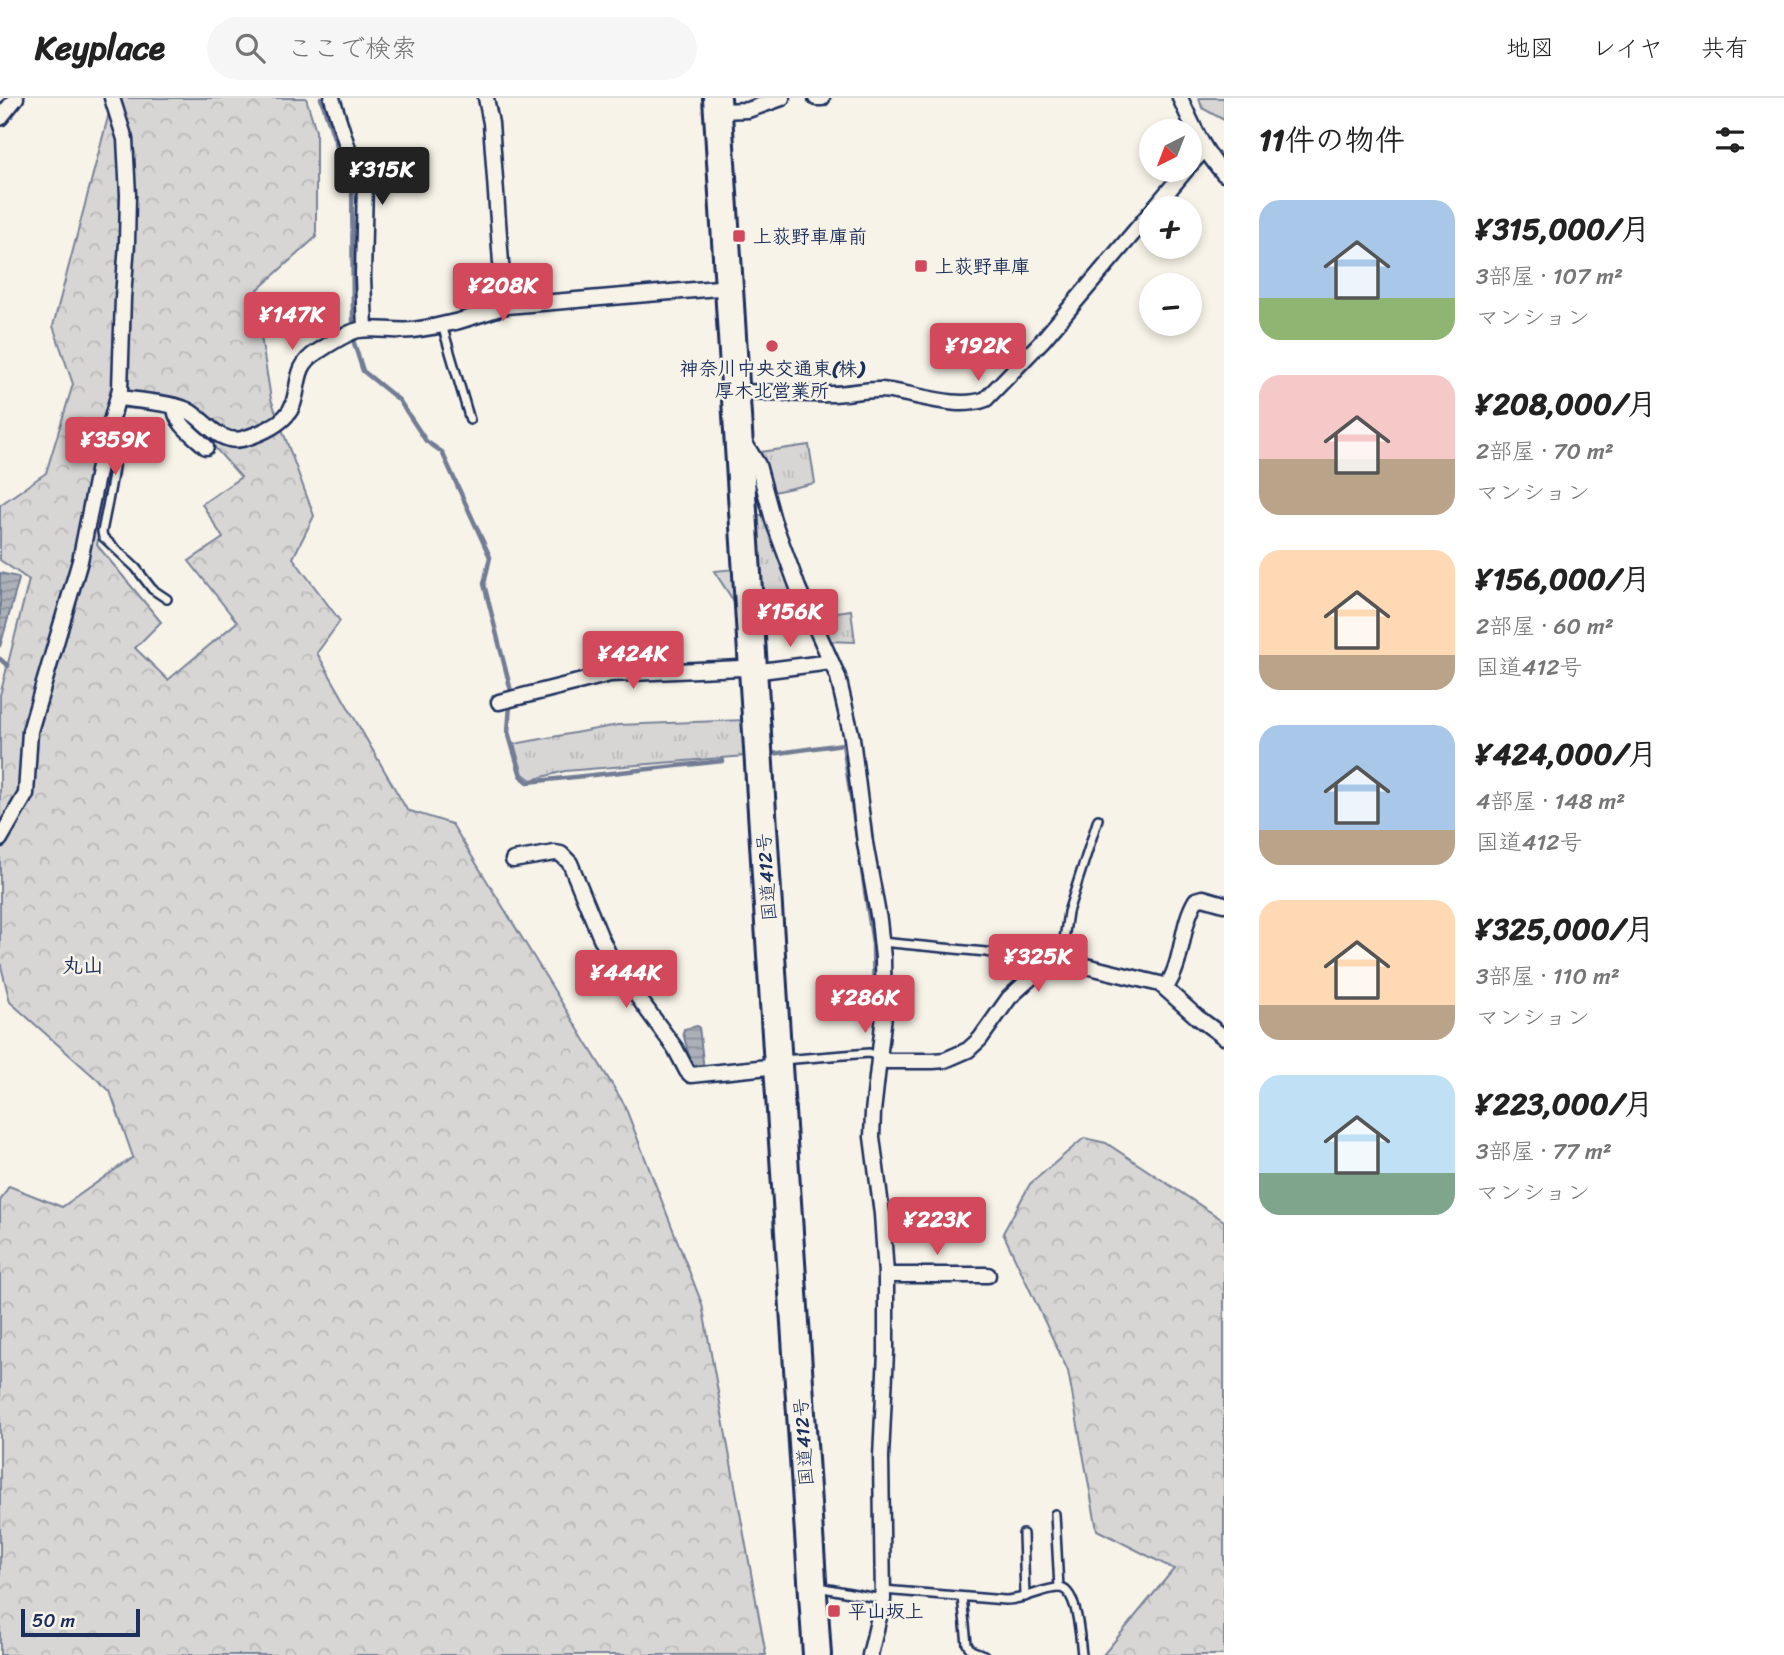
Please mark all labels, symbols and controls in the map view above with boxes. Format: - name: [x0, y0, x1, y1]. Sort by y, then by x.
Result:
- search box: [207, 17, 697, 80]
- text: Keyplace: [35, 19, 165, 77]
- text: ここで検索: [287, 25, 417, 71]
- text: 地図: [1506, 27, 1554, 69]
- text: レイヤ: [1592, 27, 1663, 69]
- text: 共有: [1701, 27, 1749, 69]
- icon: search: [231, 29, 269, 67]
- text: 11件の物件: [1259, 113, 1405, 167]
- north arrow: [1139, 119, 1202, 182]
- map controls: [1139, 119, 1202, 336]
- icon: filters: [1711, 121, 1749, 159]
- pin: ¥315K: [333, 148, 431, 207]
- text: ¥315K: [350, 149, 414, 190]
- button: +: [1139, 196, 1202, 259]
- text: ¥315,000/月: [1476, 202, 1650, 256]
- place label: 上荻野車庫前: [753, 220, 867, 253]
- marker: 上荻野車庫前: [731, 228, 747, 244]
- icon: home: [1315, 228, 1399, 312]
- place label: 上荻野車庫: [935, 250, 1030, 283]
- text: 3部屋 · 107 m²: [1476, 256, 1623, 297]
- marker: 上荻野車庫: [913, 258, 929, 274]
- pin: ¥208K: [454, 264, 552, 323]
- text: ¥208K: [469, 265, 537, 306]
- button: −: [1139, 273, 1202, 336]
- pin: ¥147K: [243, 292, 341, 352]
- text: ¥147K: [260, 294, 324, 335]
- text: マンション: [1476, 297, 1590, 338]
- pin: ¥192K: [929, 324, 1027, 383]
- text: ¥192K: [946, 325, 1010, 366]
- marker: 神奈川中央交通東(株) 厚木北営業所: [764, 338, 780, 354]
- place label: 神奈川中央交通東(株) 厚木北営業所: [680, 352, 866, 407]
- text: ¥208,000/月: [1476, 377, 1657, 431]
- icon: home: [1315, 403, 1399, 487]
- pin: ¥359K: [66, 418, 164, 477]
- text: ¥359K: [81, 419, 149, 460]
- text: 2部屋 · 70 m²: [1476, 431, 1614, 472]
- text: マンション: [1476, 472, 1590, 513]
- text: ¥156,000/月: [1476, 552, 1651, 606]
- icon: home: [1315, 578, 1399, 662]
- pin: ¥156K: [741, 589, 839, 649]
- text: ¥156K: [758, 591, 822, 632]
- text: 2部屋 · 60 m²: [1476, 606, 1614, 647]
- pin: ¥424K: [584, 632, 682, 691]
- text: ¥424K: [599, 633, 667, 674]
- text: 国道412号: [1476, 647, 1583, 688]
- text: ¥424,000/月: [1476, 727, 1657, 781]
- icon: home: [1315, 753, 1399, 837]
- text: 4部屋 · 148 m²: [1476, 781, 1625, 822]
- text: 国道412号: [1476, 822, 1583, 863]
- street label: 国道412号: [747, 832, 786, 922]
- text: ¥325,000/月: [1476, 902, 1655, 956]
- icon: home: [1315, 928, 1399, 1012]
- pin: ¥325K: [989, 934, 1087, 994]
- text: ¥325K: [1005, 936, 1071, 977]
- district label: 丸山: [62, 946, 104, 984]
- pin: ¥444K: [577, 950, 675, 1010]
- text: ¥444K: [591, 952, 661, 993]
- text: 3部屋 · 110 m²: [1476, 956, 1620, 997]
- pin: ¥286K: [816, 976, 914, 1035]
- text: ¥286K: [832, 977, 898, 1018]
- text: マンション: [1476, 997, 1590, 1038]
- text: ¥223,000/月: [1476, 1077, 1654, 1131]
- icon: home: [1315, 1103, 1399, 1187]
- text: 3部屋 · 77 m²: [1476, 1131, 1612, 1172]
- text: マンション: [1476, 1172, 1590, 1213]
- pin: ¥223K: [888, 1198, 986, 1257]
- text: ¥223K: [904, 1199, 970, 1240]
- street label: 国道412号: [784, 1397, 823, 1487]
- place label: 平山坂上: [848, 1595, 924, 1628]
- marker: 平山坂上: [826, 1603, 842, 1619]
- text: 50 m: [32, 1604, 75, 1637]
- scale bar: [21, 1606, 140, 1638]

